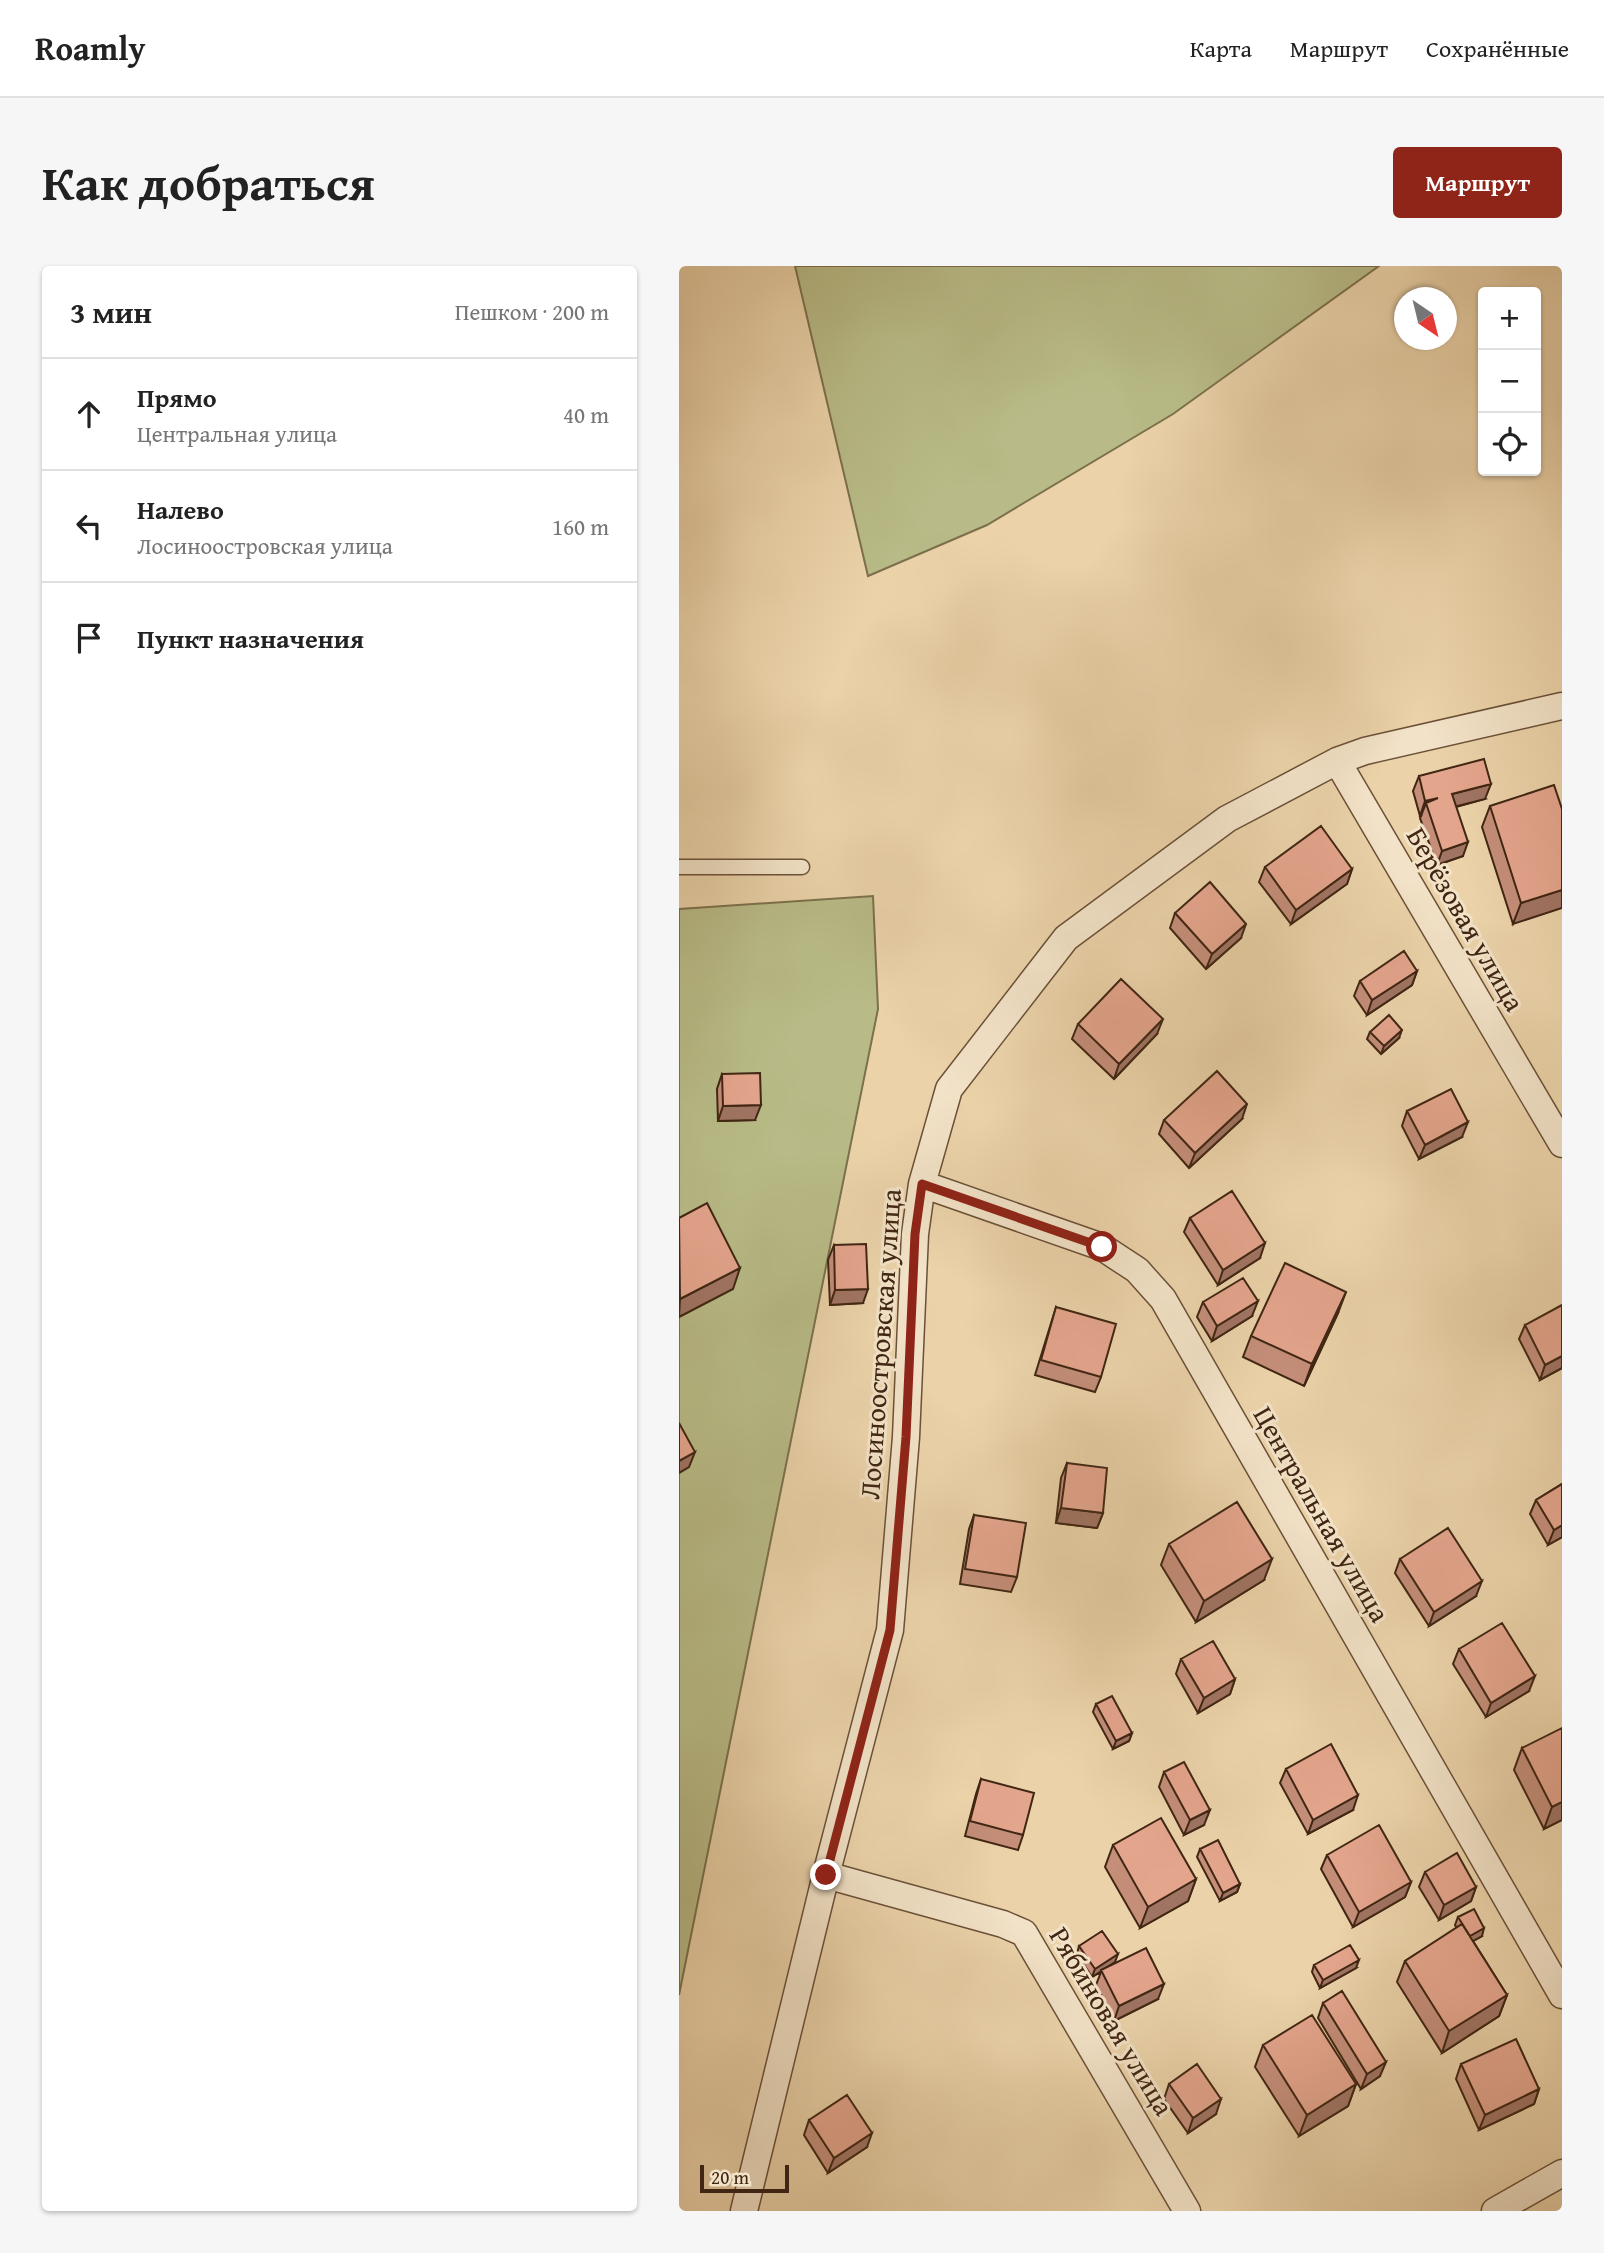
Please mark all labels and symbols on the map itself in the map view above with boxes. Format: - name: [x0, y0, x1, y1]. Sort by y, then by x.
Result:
- north arrow: [1394, 287, 1457, 350]
- street label: Берёзовая улица: [1397, 819, 1536, 1019]
- street label: Лосиноостровская улица: [848, 1187, 911, 1501]
- route start: [1086, 1231, 1117, 1262]
- street label: Центральная улица: [1244, 1398, 1401, 1630]
- route end: [810, 1859, 841, 1890]
- street label: Рябиновая улица: [1040, 1919, 1185, 2123]
- scale bar: [700, 2162, 789, 2194]

